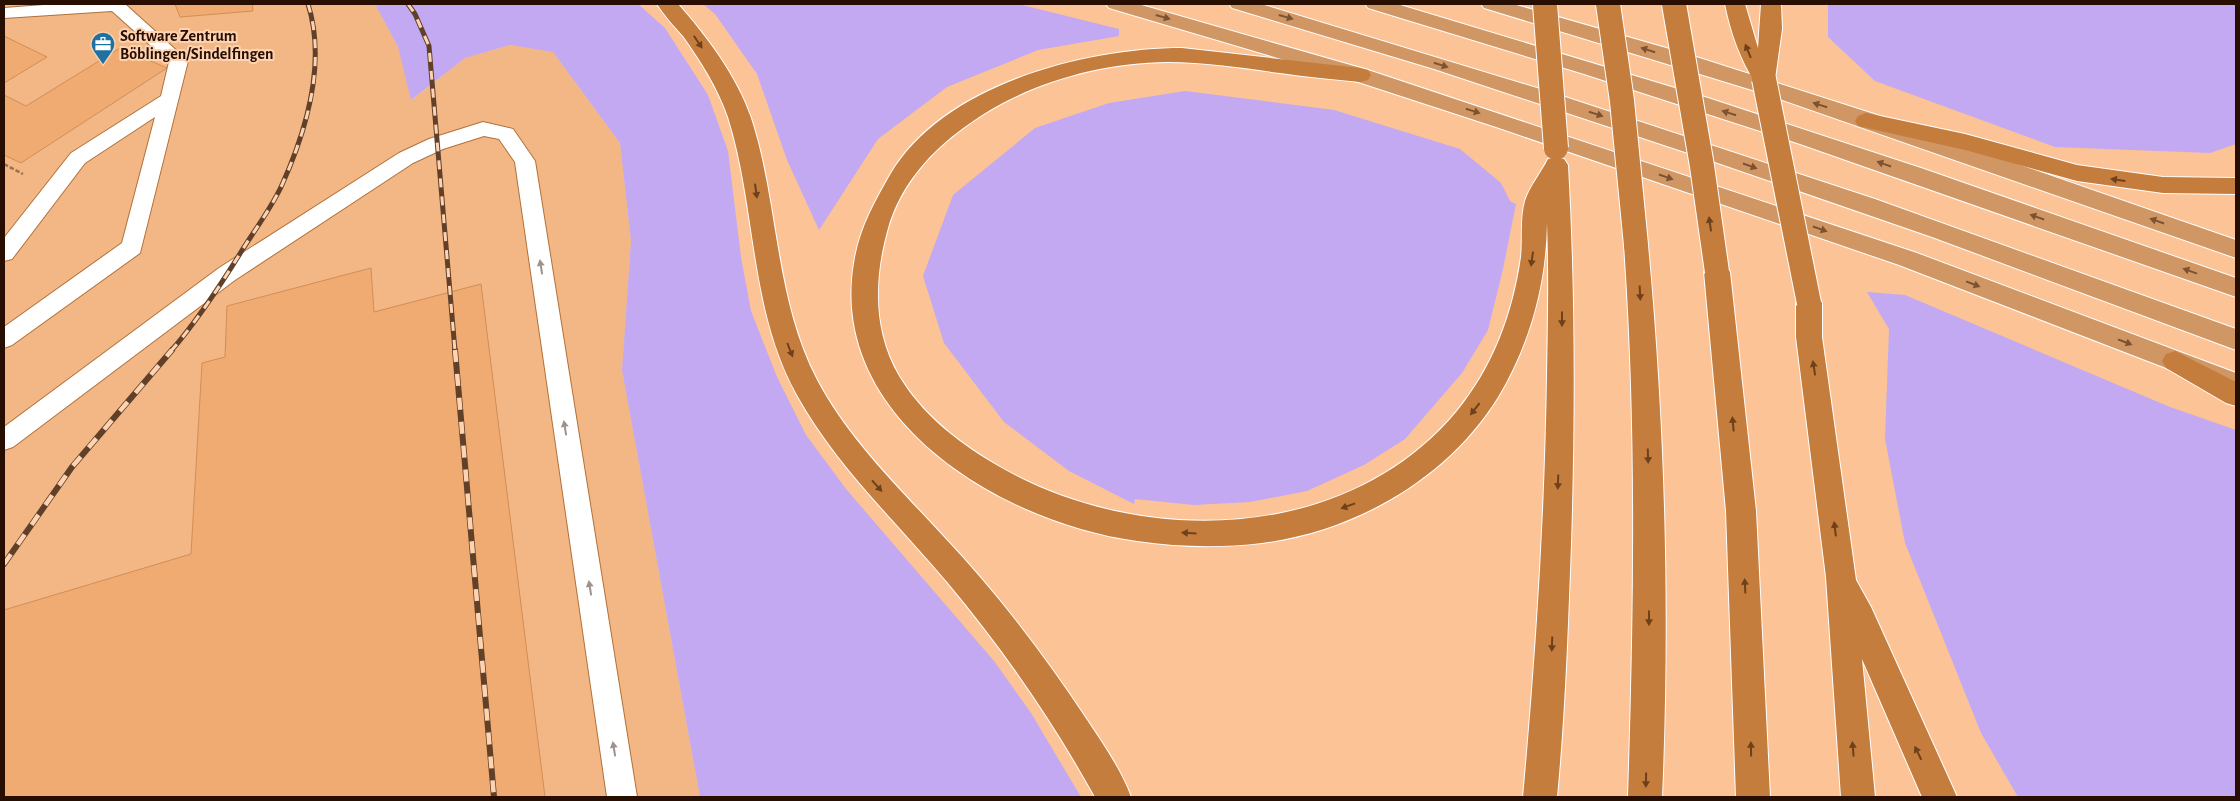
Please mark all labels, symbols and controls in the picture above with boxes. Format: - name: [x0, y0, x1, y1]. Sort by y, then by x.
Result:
- one-way arrow: [1278, 13, 1294, 21]
- one-way arrow: [1155, 14, 1170, 22]
- place label: Software Zentrum Böblingen/Sindelfingen: [120, 28, 274, 62]
- office icon: Software Zentrum Böblingen/Sindelfingen: [90, 31, 116, 65]
- one-way arrow: [693, 35, 703, 48]
- one-way arrow: [1744, 43, 1752, 58]
- one-way arrow: [1641, 46, 1656, 54]
- one-way arrow: [1434, 61, 1449, 69]
- one-way arrow: [1812, 101, 1827, 109]
- one-way arrow: [1465, 108, 1480, 116]
- one-way arrow: [1722, 108, 1737, 116]
- one-way arrow: [1589, 110, 1604, 118]
- one-way arrow: [1876, 160, 1891, 167]
- one-way arrow: [1743, 162, 1758, 170]
- one-way arrow: [1659, 173, 1674, 181]
- one-way arrow: [2110, 175, 2126, 183]
- one-way arrow: [752, 184, 760, 200]
- one-way arrow: [2030, 213, 2045, 220]
- one-way arrow: [1706, 215, 1714, 231]
- one-way arrow: [2150, 217, 2165, 224]
- one-way arrow: [1813, 225, 1828, 233]
- one-way arrow: [1528, 251, 1536, 267]
- one-way arrow: [537, 259, 545, 275]
- one-way arrow: [2183, 267, 2198, 274]
- one-way arrow: [1966, 280, 1981, 288]
- one-way arrow: [1637, 285, 1645, 301]
- one-way arrow: [1558, 312, 1566, 328]
- one-way arrow: [2118, 338, 2133, 346]
- one-way arrow: [786, 343, 794, 358]
- one-way arrow: [1809, 359, 1817, 375]
- one-way arrow: [1470, 402, 1480, 416]
- one-way arrow: [1729, 416, 1737, 432]
- one-way arrow: [561, 419, 569, 435]
- one-way arrow: [1644, 448, 1652, 464]
- one-way arrow: [1554, 474, 1562, 490]
- one-way arrow: [871, 479, 883, 491]
- one-way arrow: [1340, 503, 1355, 510]
- one-way arrow: [1831, 520, 1839, 536]
- one-way arrow: [1180, 529, 1196, 537]
- one-way arrow: [1740, 578, 1748, 594]
- one-way arrow: [585, 580, 593, 596]
- one-way arrow: [1645, 610, 1653, 626]
- one-way arrow: [1548, 637, 1556, 653]
- one-way arrow: [1747, 740, 1755, 756]
- one-way arrow: [1849, 740, 1857, 756]
- one-way arrow: [610, 741, 618, 757]
- one-way arrow: [1914, 746, 1922, 761]
- one-way arrow: [1642, 773, 1650, 789]

